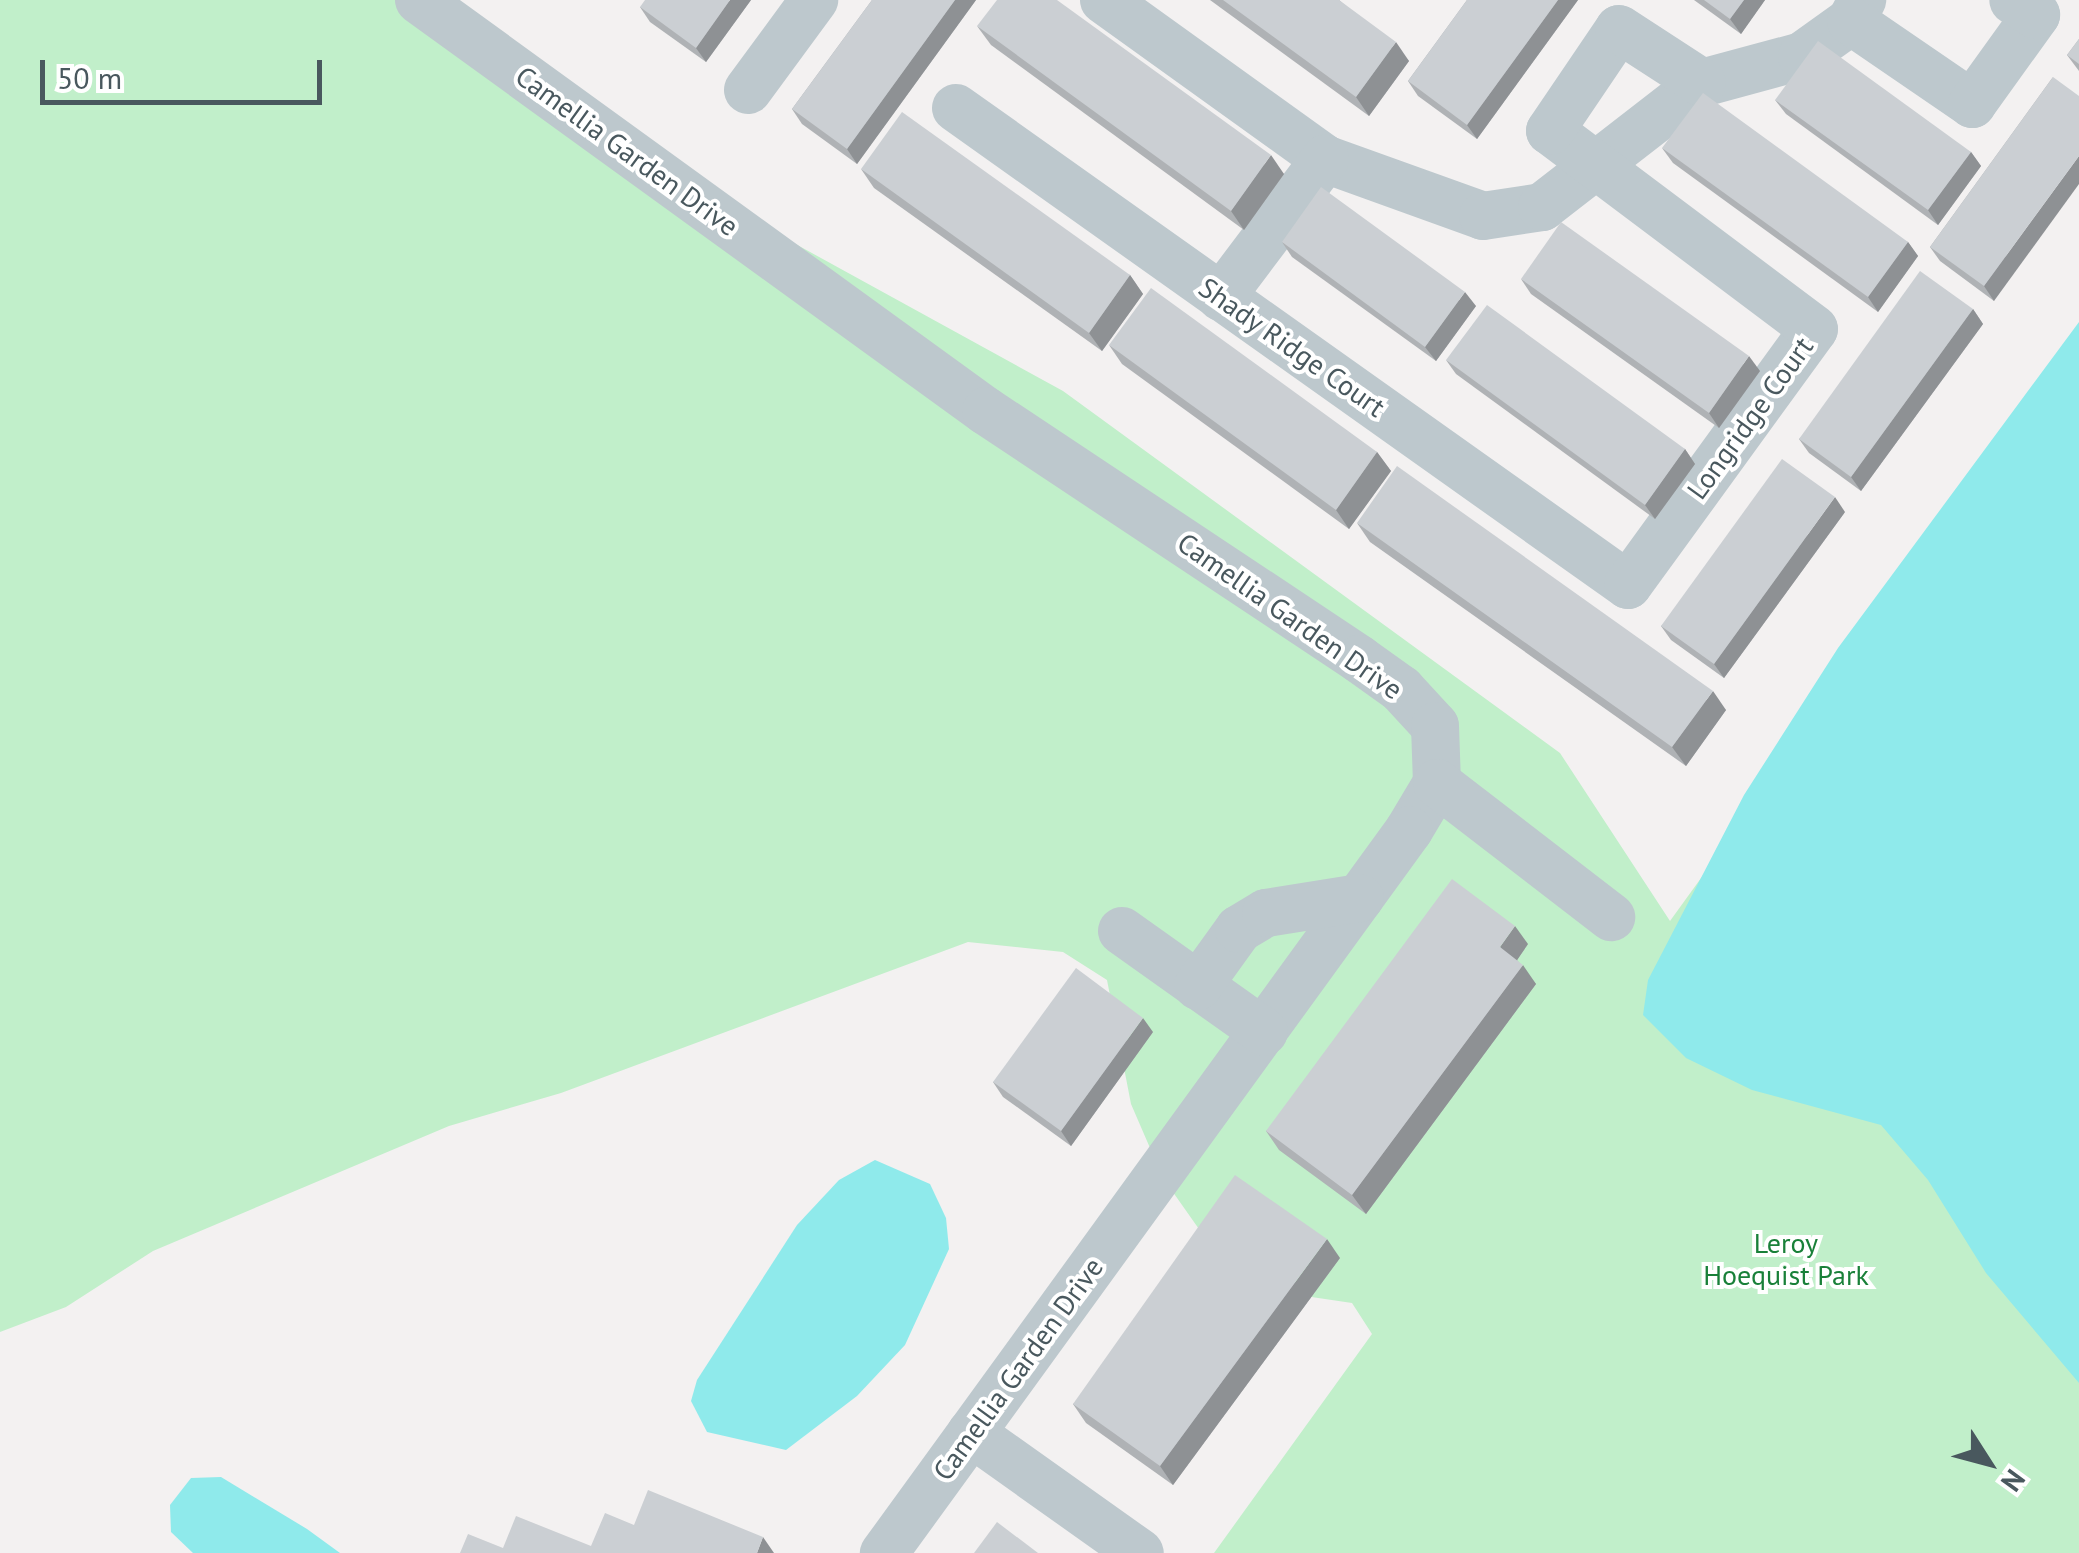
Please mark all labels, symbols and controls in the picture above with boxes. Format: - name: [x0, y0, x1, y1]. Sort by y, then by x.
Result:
- scale bar: [45, 40, 328, 102]
- text: 50 m: [57, 58, 122, 97]
- street label: Camellia Garden Drive: [509, 59, 745, 243]
- street label: Shady Ridge Court: [1192, 270, 1392, 424]
- street label: Longridge Court: [1680, 330, 1820, 506]
- street label: Camellia Garden Drive: [1171, 526, 1409, 706]
- park label: Leroy Hoequist Park: [1703, 1226, 1869, 1292]
- street label: Camellia Garden Drive: [926, 1251, 1110, 1487]
- north arrow: [1939, 1413, 2039, 1513]
- text: N: [1993, 1463, 2034, 1499]

